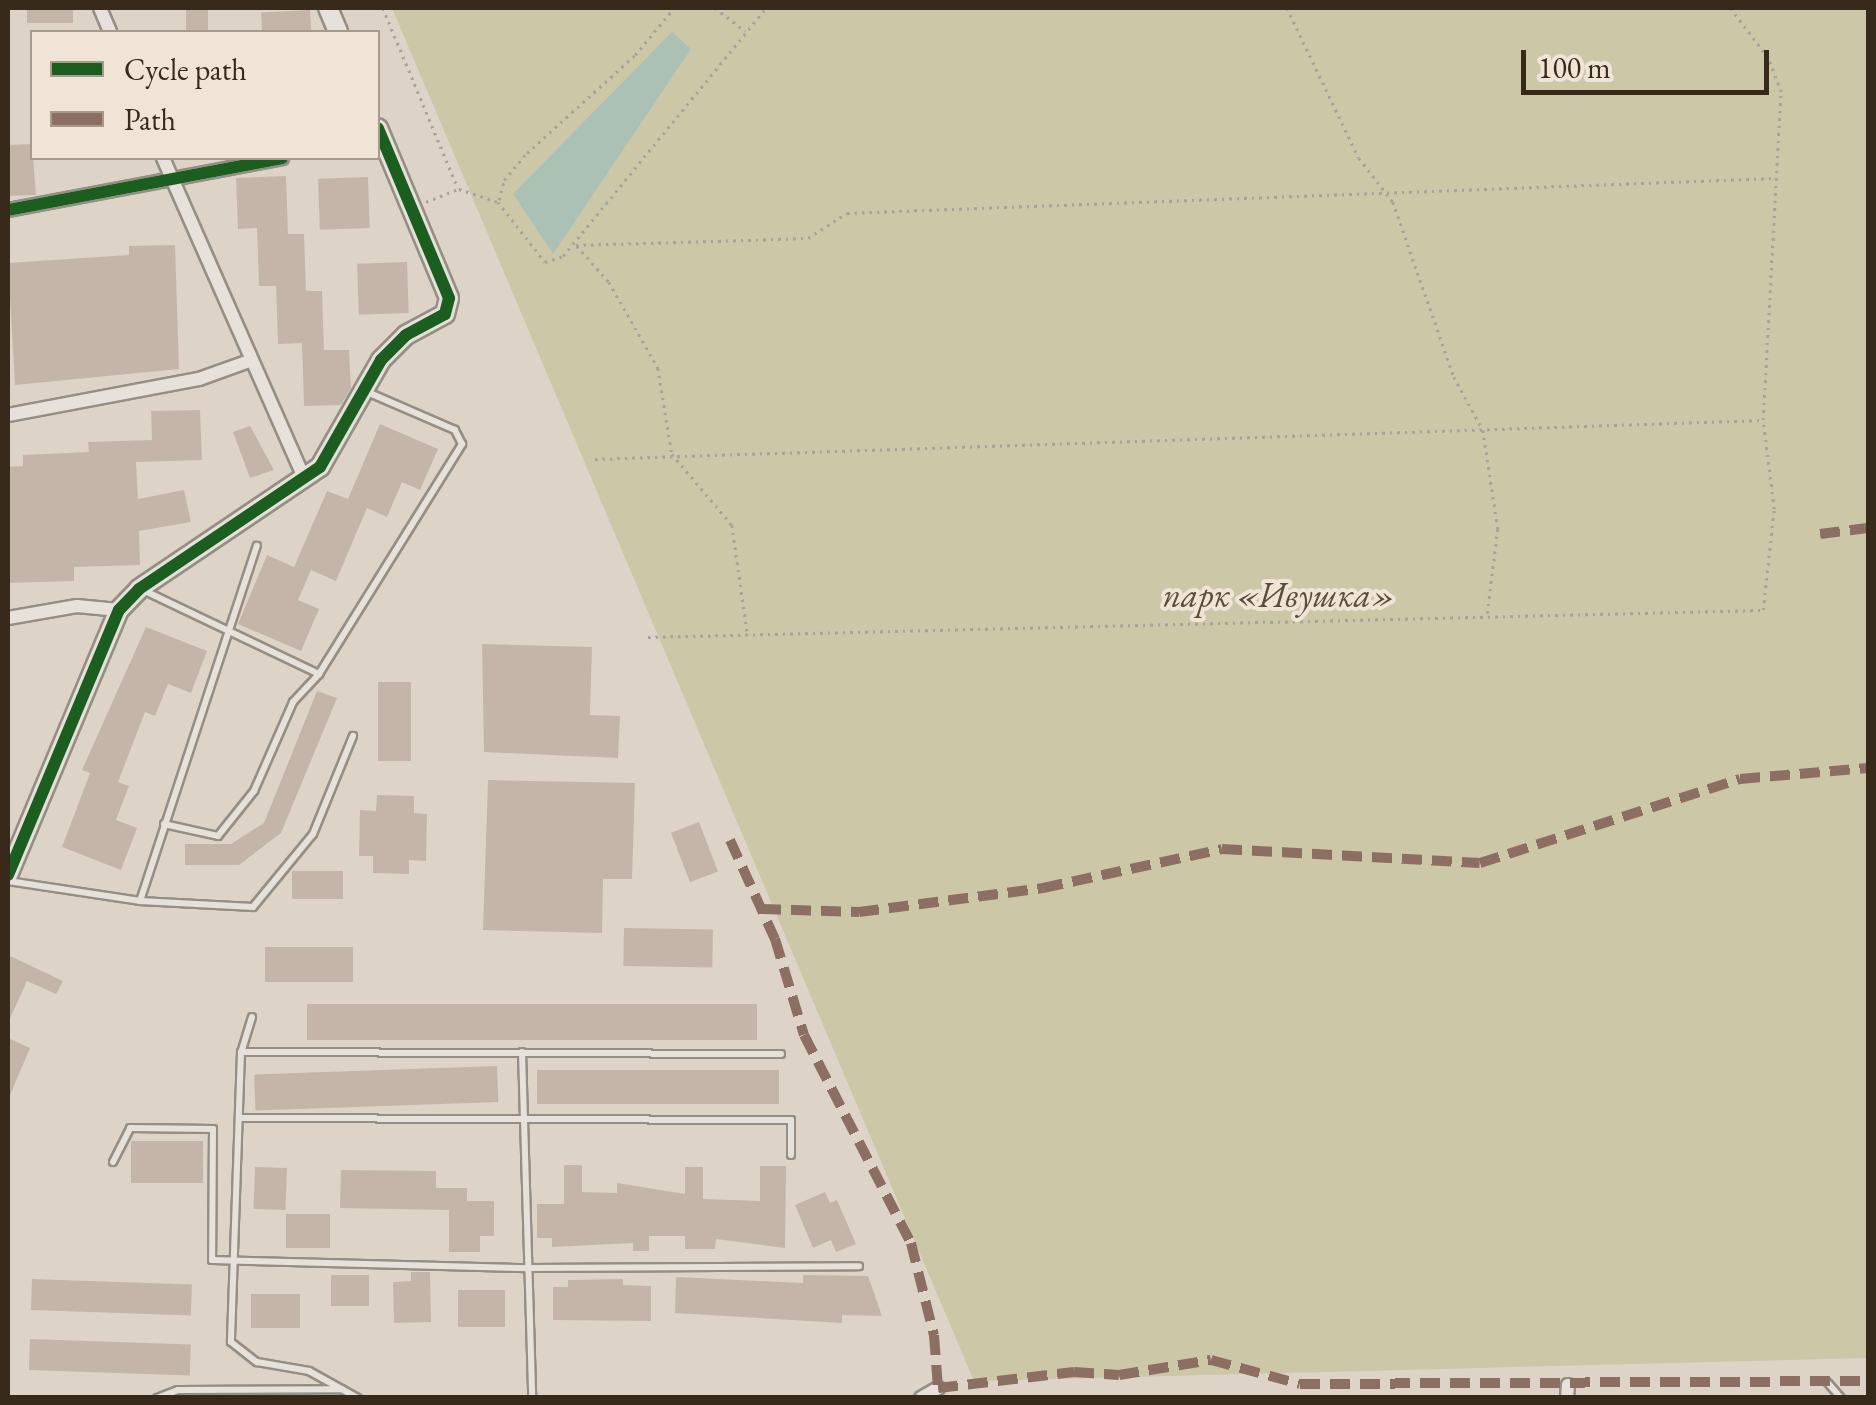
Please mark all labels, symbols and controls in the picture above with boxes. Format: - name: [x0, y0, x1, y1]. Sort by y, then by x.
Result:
- legend: [30, 30, 380, 160]
- scale bar: [1526, 30, 1774, 92]
- text: 100 m: [1538, 48, 1611, 87]
- text: Cycle path: [124, 50, 247, 89]
- text: Path: [124, 100, 176, 139]
- park label: парк «Ивушка»: [1163, 574, 1395, 616]

